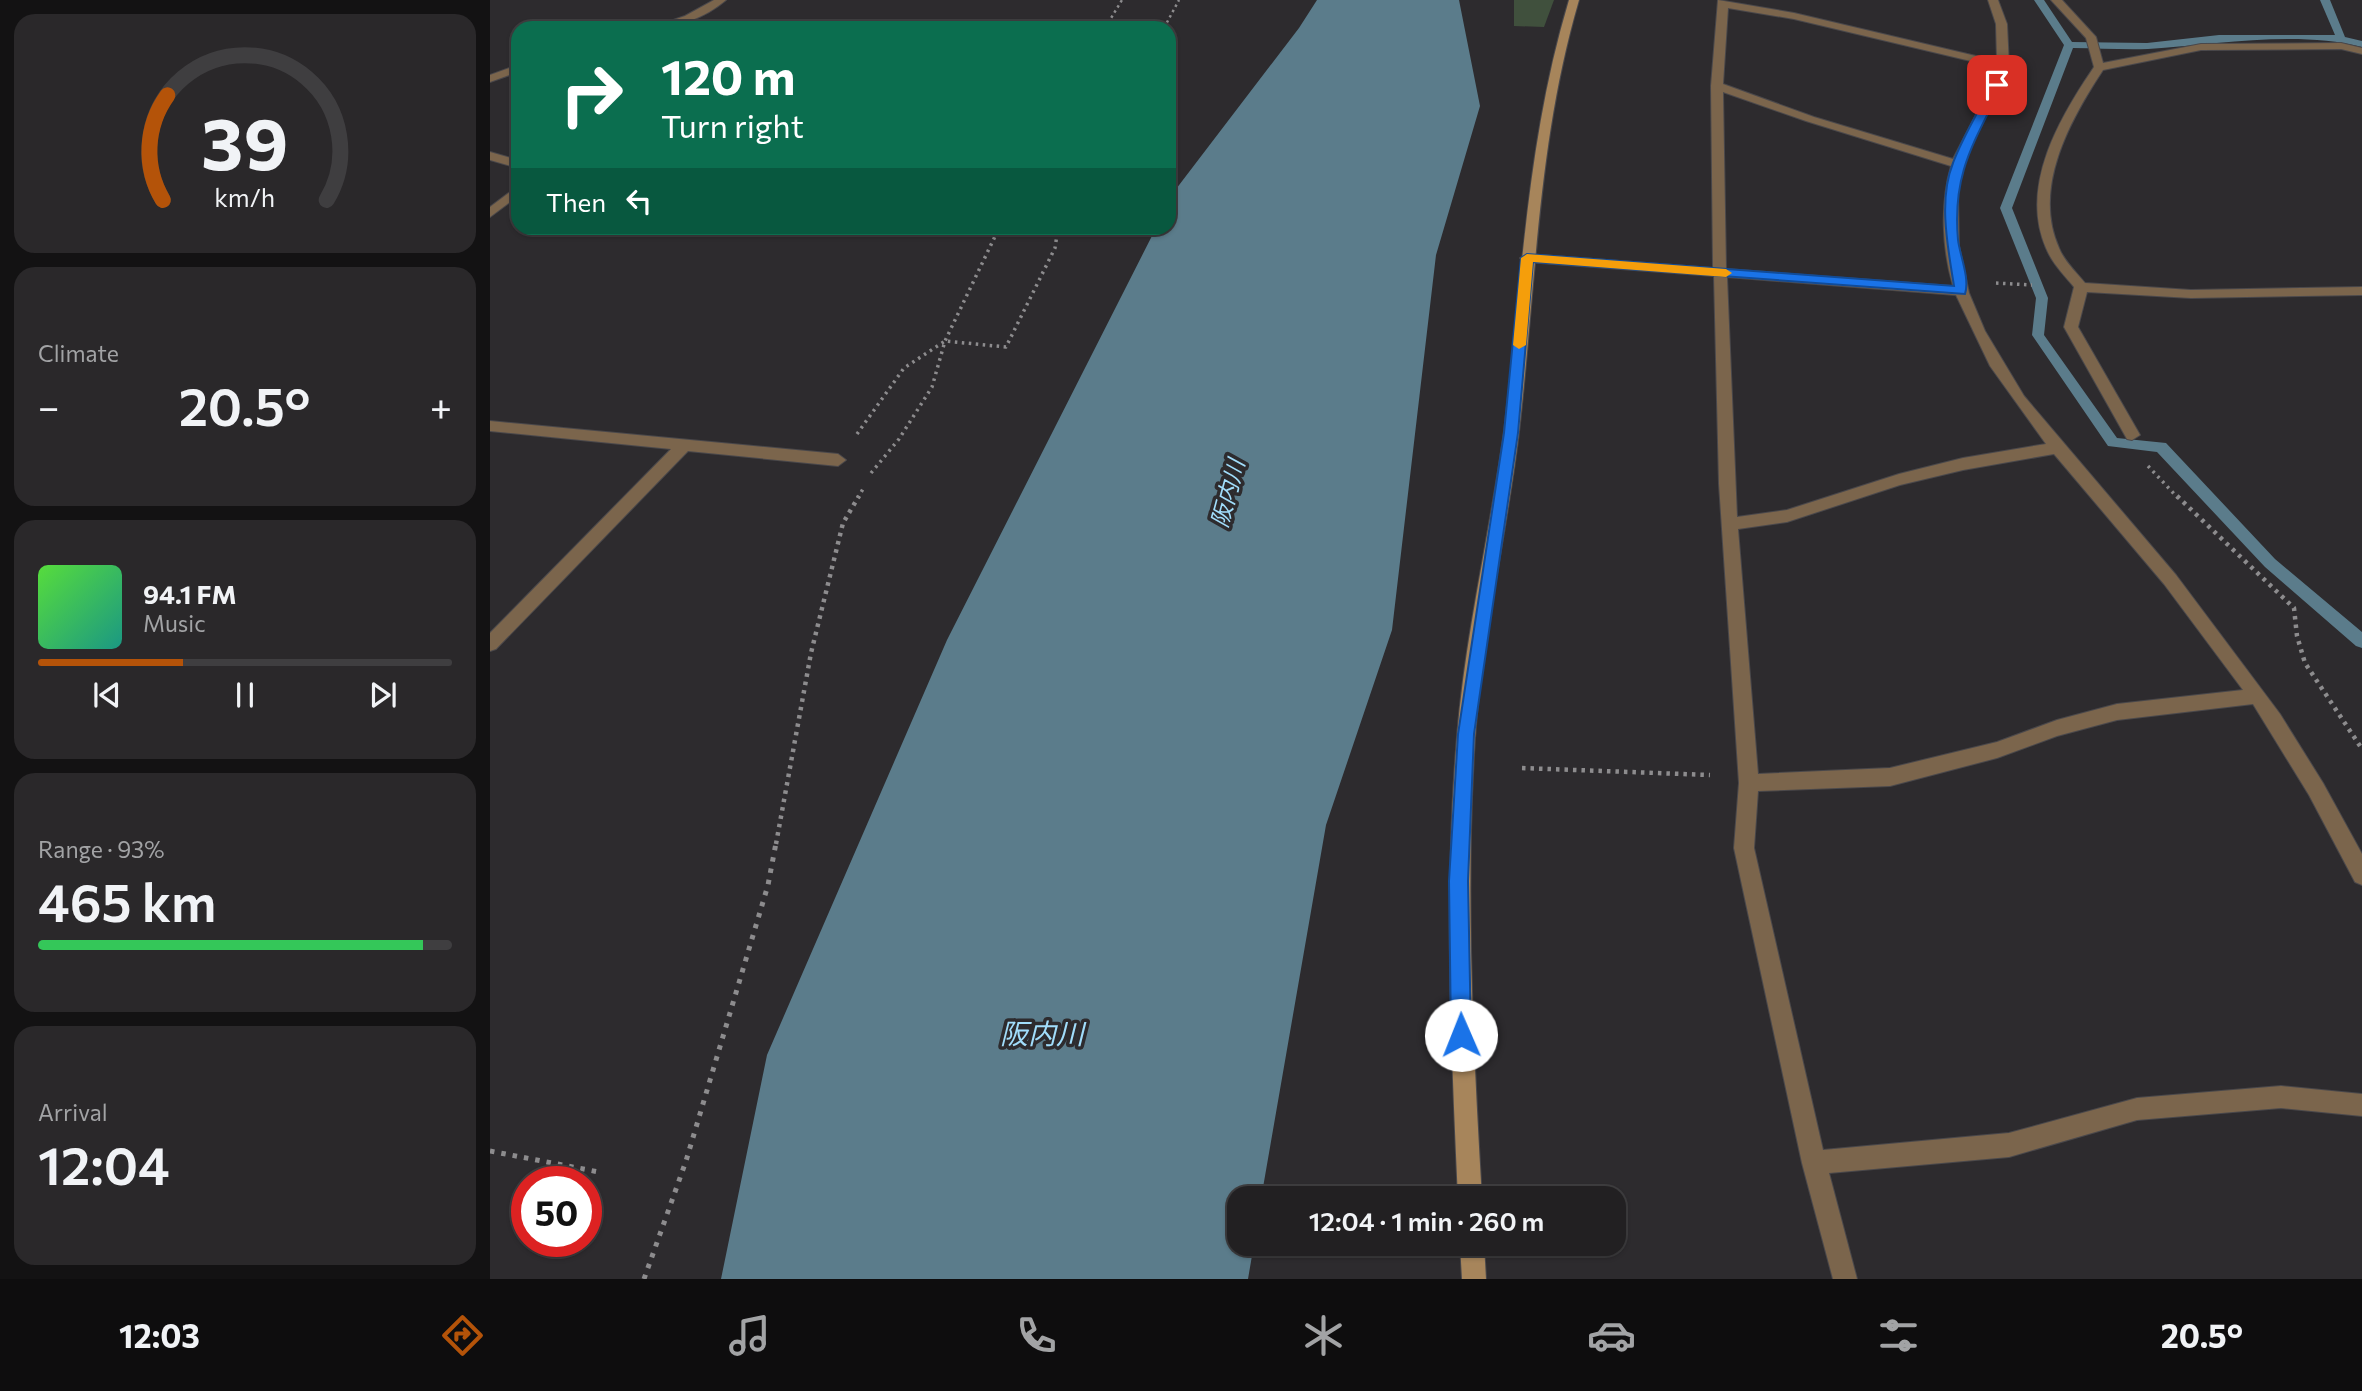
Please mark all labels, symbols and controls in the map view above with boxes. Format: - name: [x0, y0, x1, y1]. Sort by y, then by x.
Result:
- text: 120 m: [661, 45, 795, 105]
- icon: right: [546, 49, 637, 140]
- pin: [1967, 55, 2027, 115]
- icon: arrive: [1978, 66, 2016, 104]
- text: 39: [201, 96, 289, 185]
- text: Turn right: [661, 105, 804, 145]
- text: km/h: [215, 181, 275, 211]
- icon: left: [620, 182, 658, 220]
- text: Then: [546, 186, 606, 217]
- text: Climate: [38, 339, 119, 367]
- text: 20.5°: [179, 373, 310, 437]
- text: −: [38, 382, 60, 429]
- text: +: [430, 382, 452, 429]
- water label: 阪内川: [1205, 453, 1250, 530]
- text: 94.1 FM: [143, 578, 237, 609]
- text: Music: [143, 609, 206, 637]
- icon: previous: [88, 676, 126, 714]
- icon: pause: [226, 676, 264, 714]
- icon: next: [364, 676, 402, 714]
- text: Range · 93%: [38, 835, 164, 863]
- text: 465 km: [38, 869, 216, 933]
- position arrow: [1424, 998, 1498, 1072]
- water label: 阪内川: [1000, 1016, 1087, 1050]
- text: Arrival: [38, 1098, 108, 1126]
- text: 12:04: [38, 1132, 170, 1196]
- speed limit sign: 50: [511, 1166, 602, 1257]
- text: 12:04 · 1 min · 260 m: [1309, 1205, 1544, 1236]
- icon: directions: [438, 1311, 487, 1360]
- icon: music: [725, 1311, 774, 1360]
- icon: phone: [1012, 1311, 1061, 1360]
- icon: climate: [1299, 1311, 1348, 1360]
- icon: car: [1587, 1311, 1636, 1360]
- icon: filters: [1874, 1311, 1923, 1360]
- text: 12:03: [119, 1315, 200, 1355]
- text: 20.5°: [2161, 1315, 2243, 1355]

